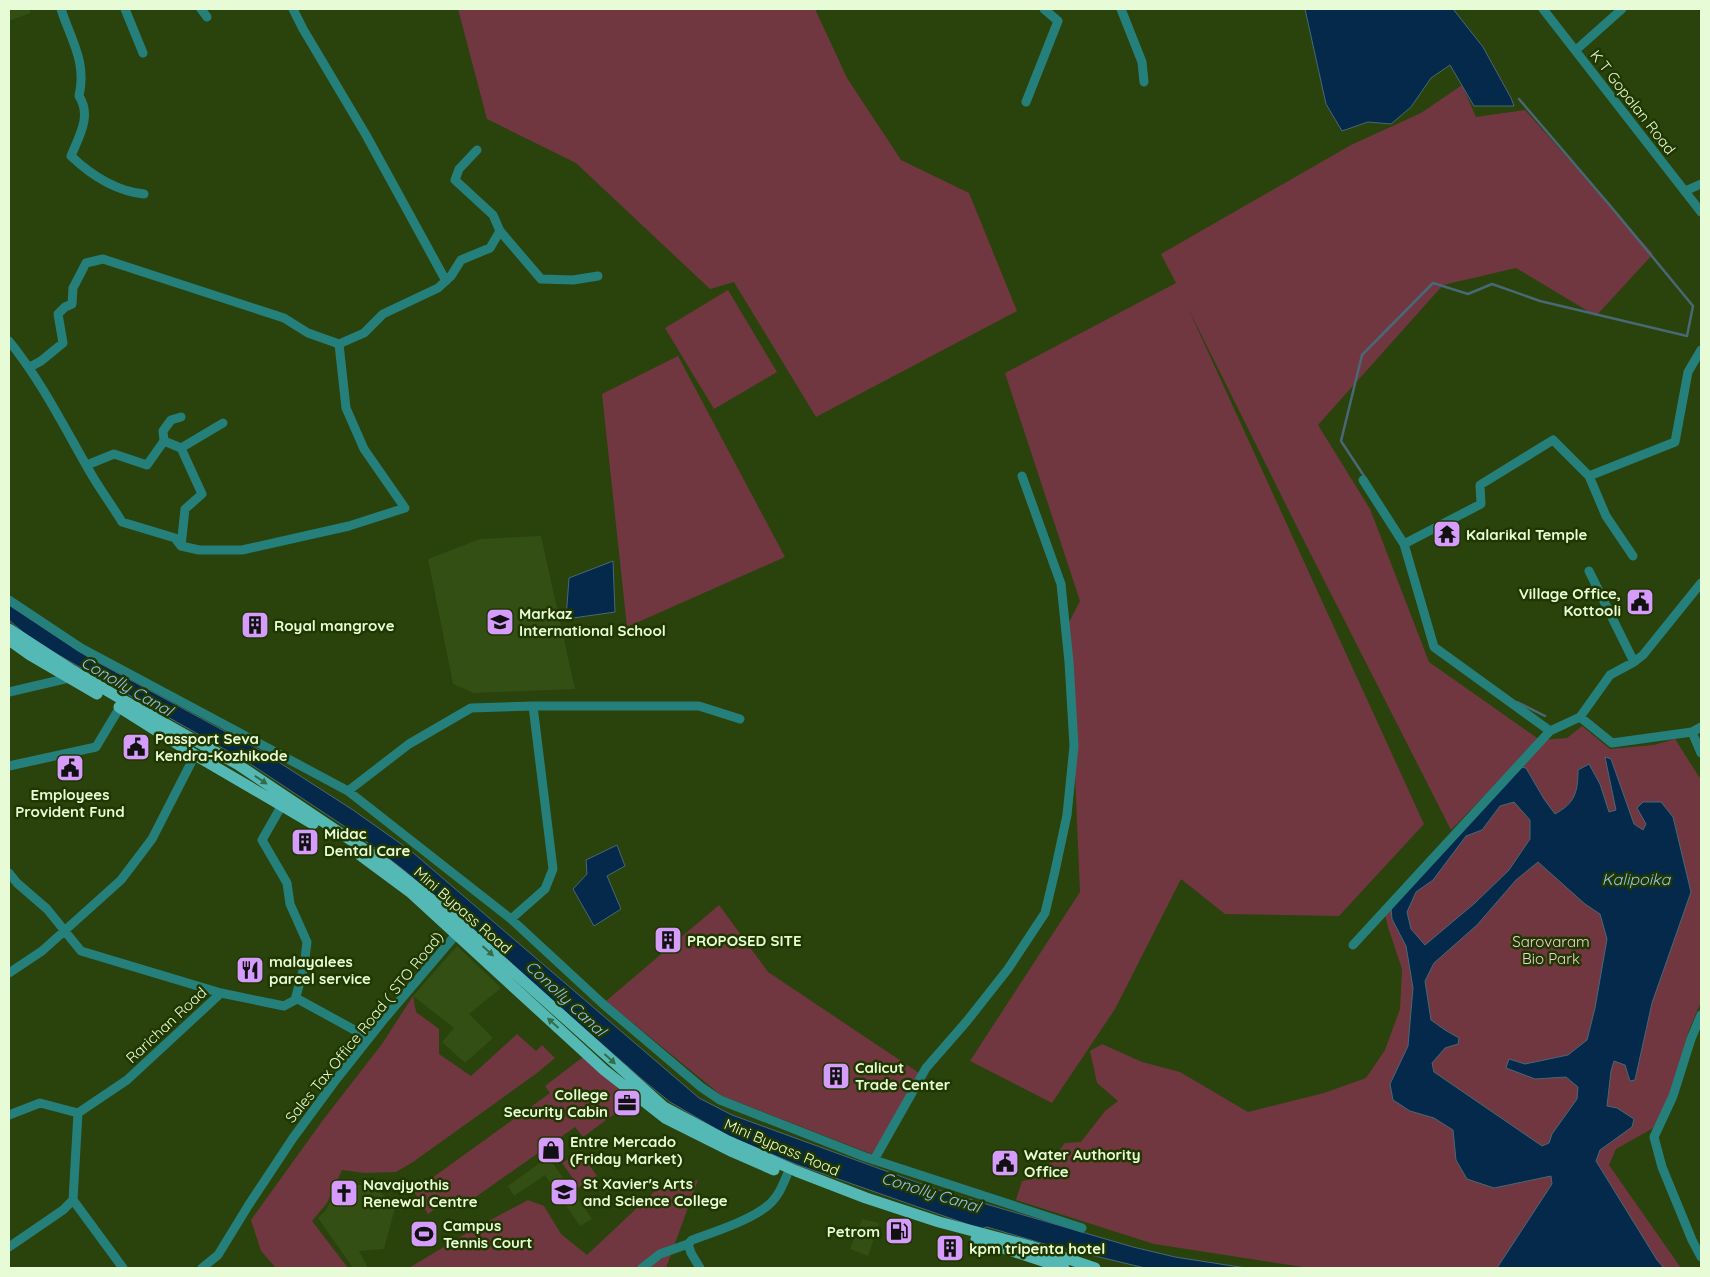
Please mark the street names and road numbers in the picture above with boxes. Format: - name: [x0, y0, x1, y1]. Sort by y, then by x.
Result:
- street label: K T Gopalan Road: [1586, 46, 1680, 158]
- street label: Mini Bypass Road: [410, 862, 516, 958]
- street label: Sales Tax Office Road ( STO Road): [281, 927, 447, 1127]
- street label: Rarichan Road: [122, 983, 210, 1067]
- street label: Mini Bypass Road: [721, 1114, 843, 1180]

